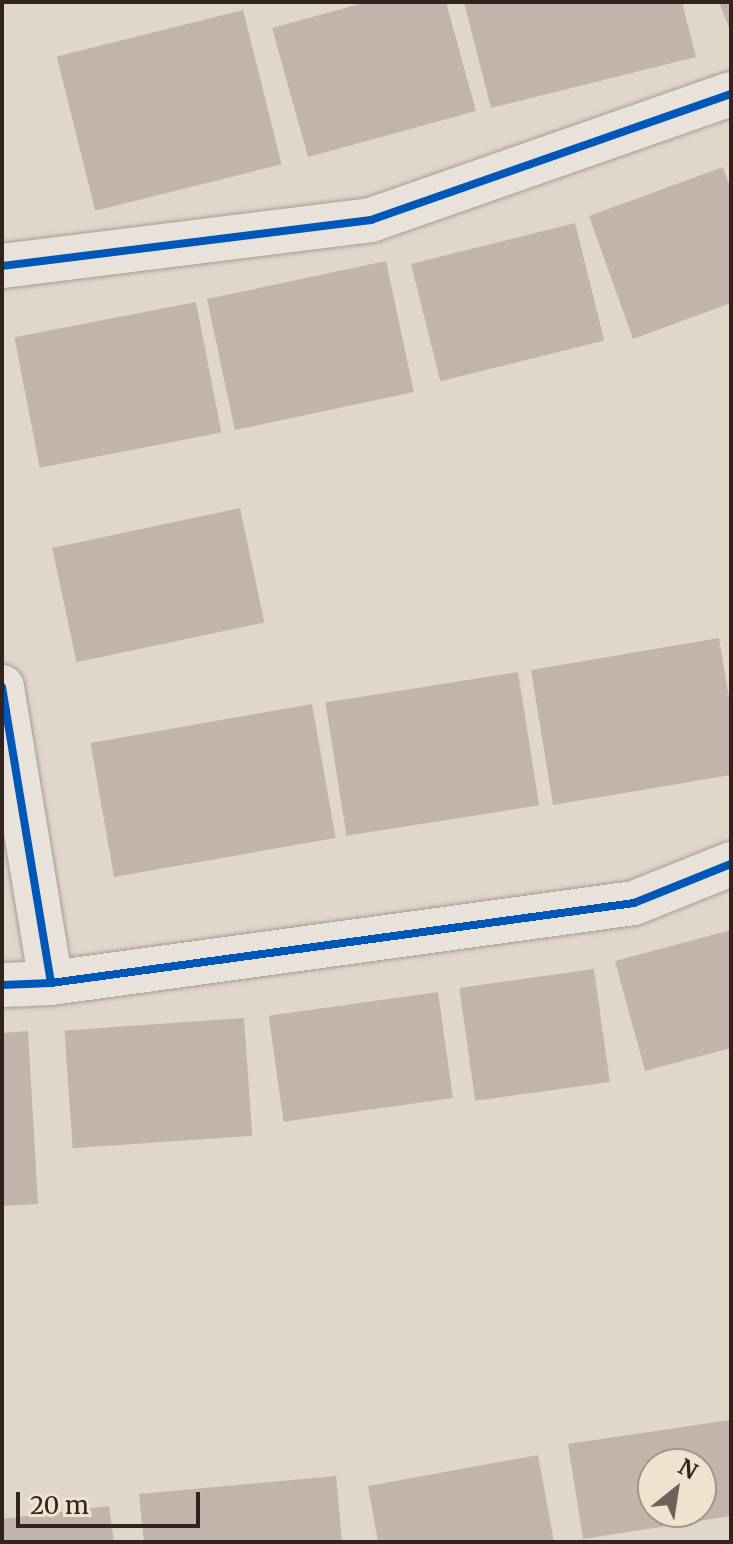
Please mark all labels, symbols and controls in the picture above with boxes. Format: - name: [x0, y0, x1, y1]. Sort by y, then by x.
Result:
- north arrow: [637, 1448, 717, 1528]
- text: N: [673, 1452, 703, 1485]
- scale bar: [20, 1476, 204, 1526]
- text: 20 m: [30, 1490, 89, 1521]

